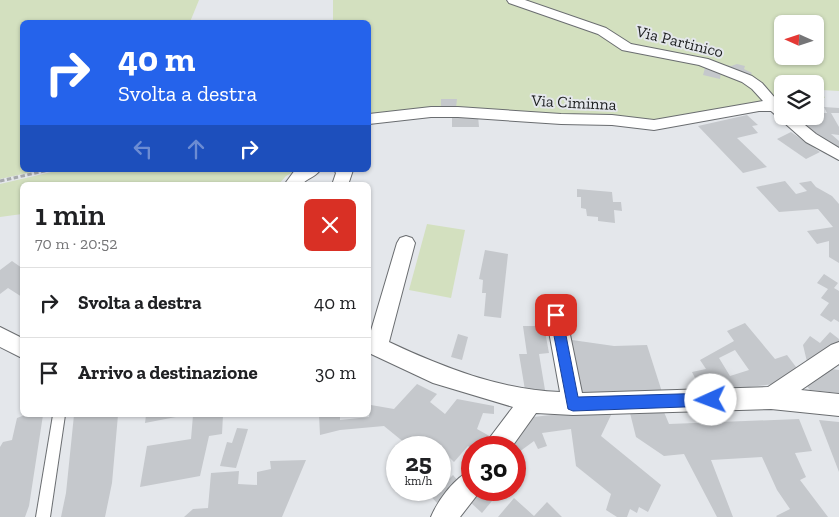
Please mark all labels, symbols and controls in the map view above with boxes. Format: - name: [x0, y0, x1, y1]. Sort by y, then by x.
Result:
- north arrow: [774, 15, 824, 65]
- map controls: [774, 15, 824, 125]
- street label: Via Partinico: [633, 21, 725, 61]
- text: 40 m: [118, 38, 195, 80]
- icon: right: [35, 40, 100, 105]
- button: layers: [774, 75, 824, 125]
- text: Svolta a destra: [118, 80, 257, 107]
- street label: Via Ciminna: [530, 91, 617, 114]
- icon: left: [129, 135, 157, 163]
- icon: ahead: [182, 135, 210, 163]
- icon: right: [235, 135, 263, 163]
- text: 1 min: [35, 197, 105, 233]
- button: close: [304, 199, 356, 251]
- text: 70 m · 20:52: [35, 234, 117, 253]
- icon: right: [35, 289, 63, 317]
- text: Svolta a destra: [78, 291, 202, 314]
- text: 40 m: [314, 291, 356, 314]
- pin: [535, 294, 577, 336]
- icon: arrive: [542, 301, 570, 329]
- icon: arrive: [35, 359, 63, 387]
- text: Arrivo a destinazione: [78, 361, 258, 384]
- text: 30 m: [315, 361, 356, 384]
- position arrow: [684, 373, 736, 425]
- speed limit sign: 30: [461, 436, 526, 501]
- text: 25: [405, 447, 432, 477]
- text: km/h: [405, 474, 432, 488]

